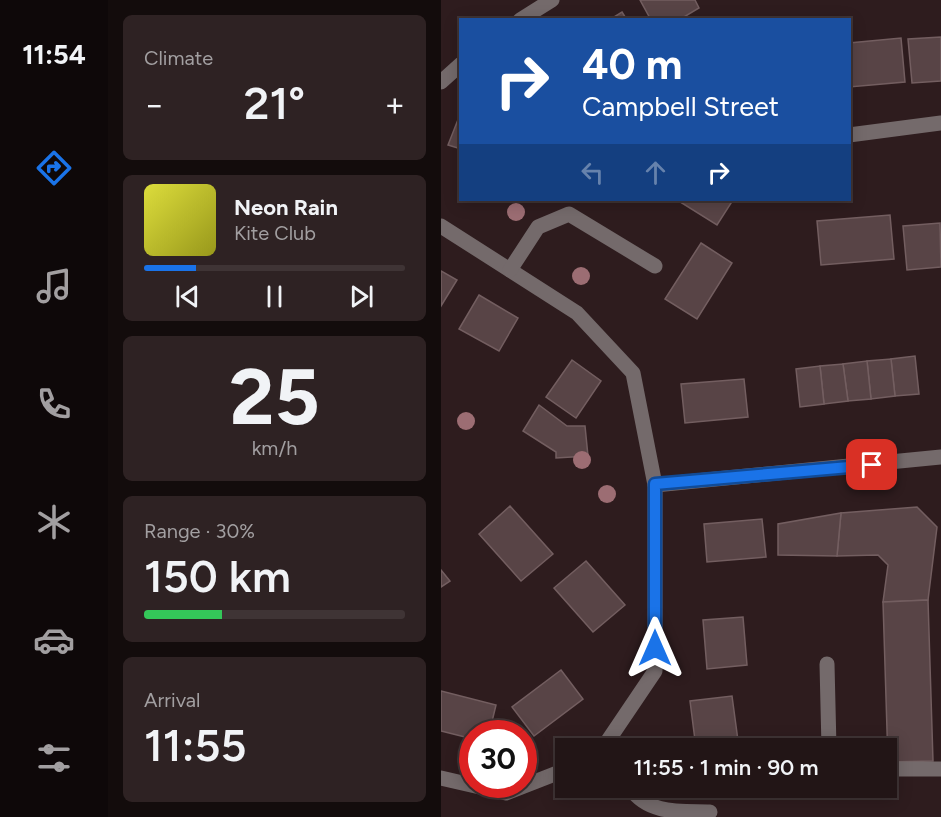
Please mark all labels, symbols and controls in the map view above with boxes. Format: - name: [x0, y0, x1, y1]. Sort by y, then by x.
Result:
- text: 11:54: [22, 38, 86, 71]
- text: 40 m: [582, 39, 682, 90]
- icon: right: [483, 42, 561, 120]
- text: Climate: [144, 46, 213, 70]
- text: 21°: [244, 76, 305, 130]
- text: −: [144, 85, 165, 124]
- text: +: [384, 85, 405, 124]
- text: Campbell Street: [582, 90, 779, 123]
- icon: directions: [33, 147, 75, 189]
- icon: left: [576, 156, 609, 189]
- icon: ahead: [639, 156, 672, 189]
- icon: right: [702, 156, 735, 189]
- text: Neon Rain: [234, 194, 338, 221]
- text: Kite Club: [234, 221, 316, 245]
- icon: music: [33, 265, 75, 307]
- icon: previous: [171, 280, 204, 313]
- icon: pause: [258, 280, 291, 313]
- icon: next: [345, 280, 378, 313]
- text: 25: [229, 350, 320, 444]
- icon: phone: [33, 383, 75, 425]
- text: km/h: [252, 436, 297, 460]
- pin: [846, 439, 897, 490]
- icon: arrive: [855, 448, 888, 481]
- icon: climate: [33, 501, 75, 543]
- text: Range · 30%: [144, 519, 255, 543]
- text: 150 km: [144, 549, 291, 603]
- position arrow: [623, 616, 687, 680]
- icon: car: [33, 619, 75, 661]
- text: Arrival: [144, 688, 200, 712]
- text: 11:55: [144, 718, 246, 772]
- speed limit sign: 30: [459, 720, 537, 798]
- icon: filters: [33, 737, 75, 779]
- text: 11:55 · 1 min · 90 m: [633, 754, 819, 781]

